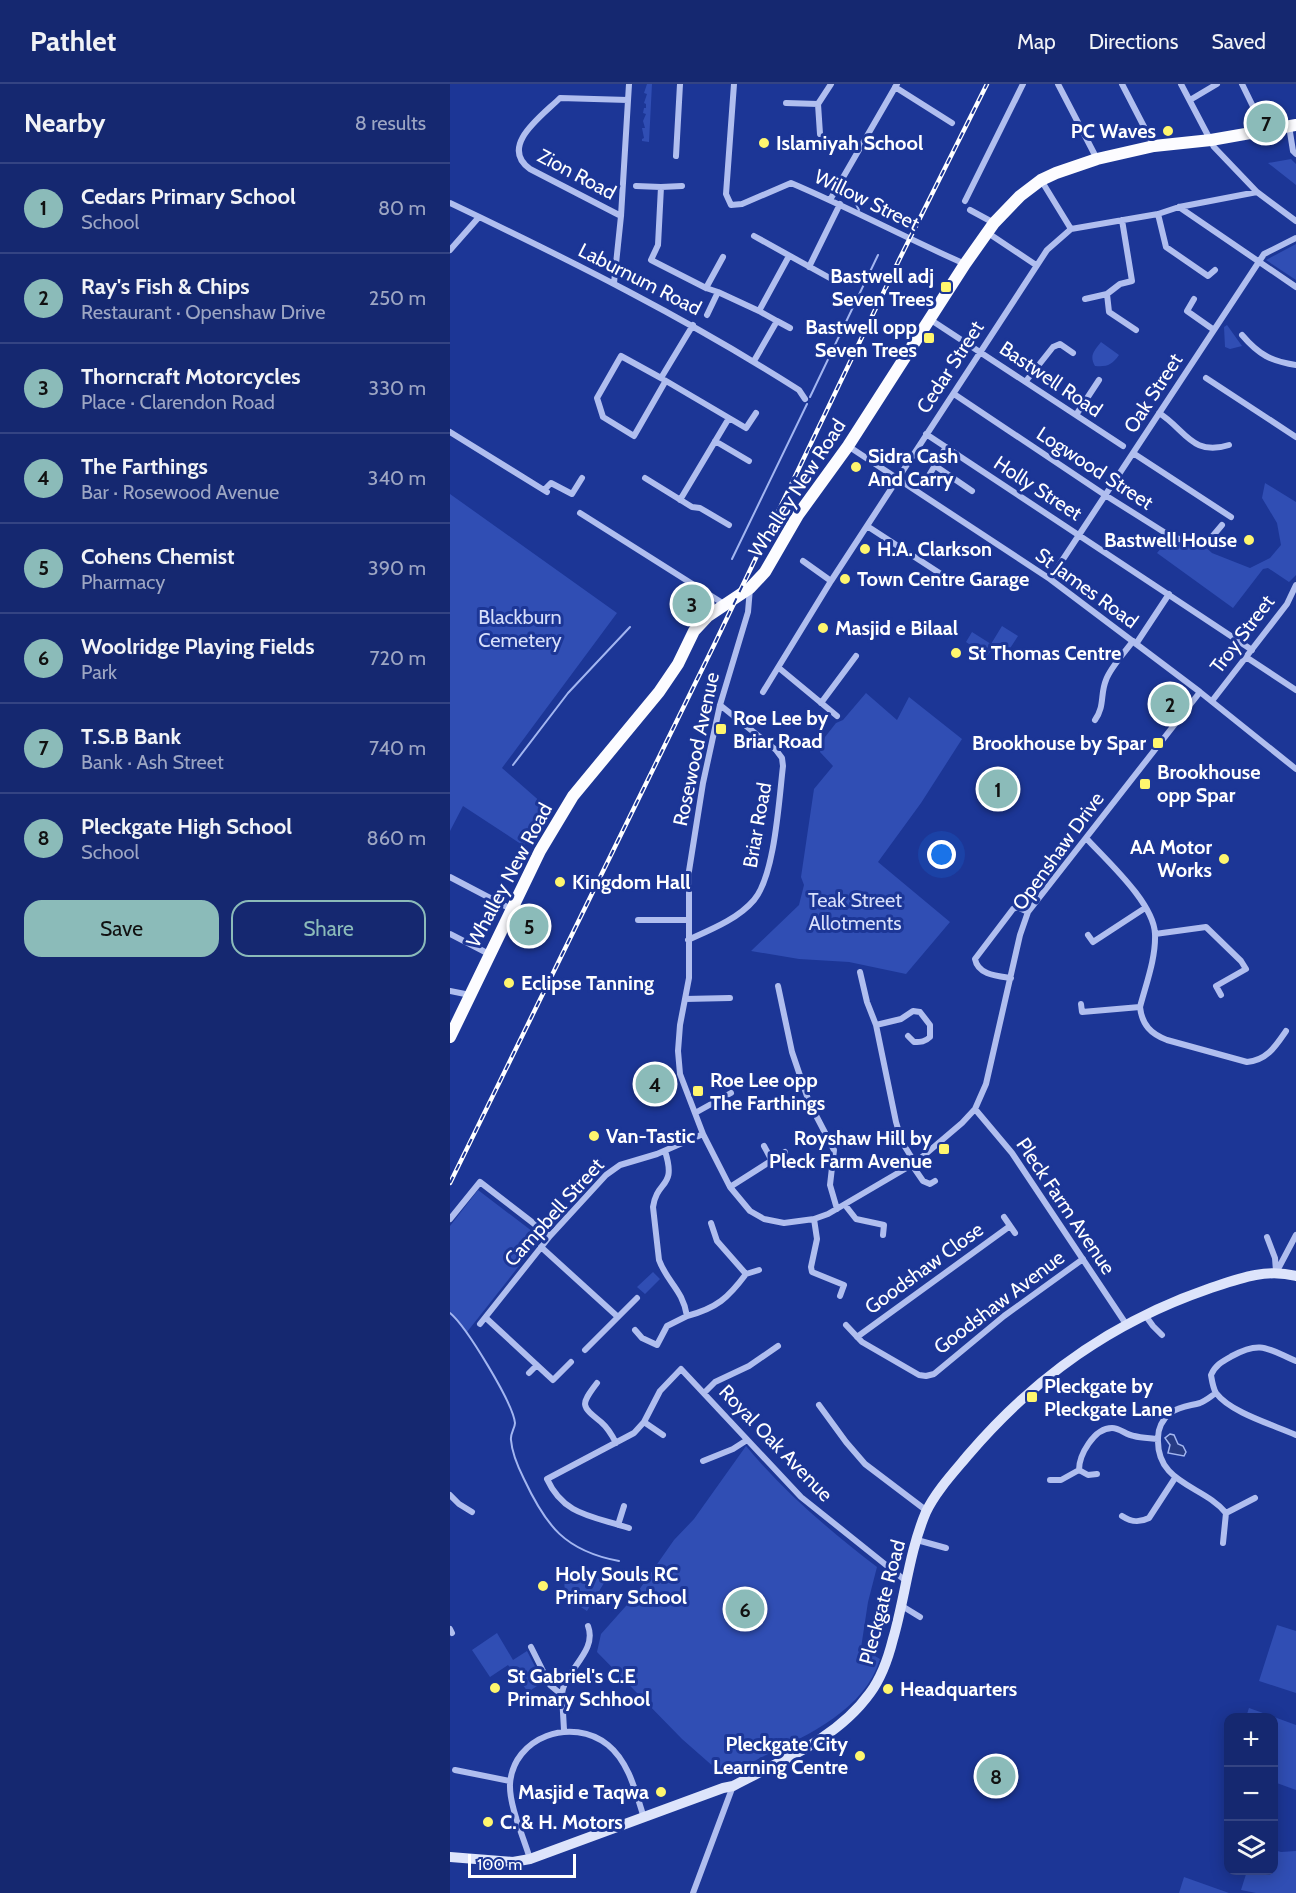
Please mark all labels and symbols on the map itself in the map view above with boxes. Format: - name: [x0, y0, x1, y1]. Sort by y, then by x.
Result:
- pin: 7: [1246, 100, 1286, 146]
- place label: PC Waves: [1071, 119, 1156, 143]
- marker: PC Waves: [1161, 124, 1175, 138]
- place label: Islamiyah School: [776, 131, 923, 155]
- marker: Islamiyah School: [757, 136, 771, 150]
- street label: Zion Road: [534, 143, 620, 205]
- street label: Willow Street: [811, 164, 924, 236]
- street label: Laburnum Road: [575, 238, 705, 320]
- place label: Bastwell adj Seven Trees: [830, 264, 934, 311]
- marker: Bastwell adj Seven Trees: [939, 280, 953, 294]
- place label: Bastwell opp Seven Trees: [805, 315, 917, 362]
- street label: Cedar Street: [911, 316, 989, 418]
- marker: Bastwell opp Seven Trees: [922, 331, 936, 345]
- street label: Bastwell Road: [995, 336, 1107, 422]
- street label: Oak Street: [1119, 349, 1188, 437]
- street label: Whalley New Road: [743, 414, 851, 562]
- street label: Logwood Street: [1032, 421, 1158, 515]
- place label: Sidra Cash And Carry: [868, 444, 958, 491]
- street label: Holly Street: [989, 451, 1087, 525]
- marker: Sidra Cash And Carry: [849, 460, 863, 474]
- place label: Bastwell House: [1104, 528, 1237, 552]
- marker: Bastwell House: [1242, 533, 1256, 547]
- place label: H.A. Clarkson: [877, 537, 992, 561]
- marker: H.A. Clarkson: [858, 542, 872, 556]
- street label: St James Road: [1031, 543, 1143, 633]
- place label: Town Centre Garage: [857, 567, 1029, 591]
- marker: Town Centre Garage: [838, 572, 852, 586]
- pin: 3: [672, 582, 712, 626]
- street label: Troy Street: [1205, 590, 1279, 678]
- park label: Blackburn Cemetery: [478, 605, 562, 652]
- place label: Masjid e Bilaal: [835, 616, 958, 640]
- marker: Masjid e Bilaal: [816, 621, 830, 635]
- place label: St Thomas Centre: [968, 641, 1121, 665]
- marker: St Thomas Centre: [949, 646, 963, 660]
- street label: Rosewood Avenue: [668, 670, 724, 828]
- pin: 2: [1150, 682, 1190, 726]
- place label: Roe Lee by Briar Road: [733, 706, 829, 753]
- marker: Roe Lee by Briar Road: [714, 722, 728, 736]
- place label: Brookhouse by Spar: [972, 731, 1146, 755]
- marker: Brookhouse by Spar: [1151, 736, 1165, 750]
- place label: Brookhouse opp Spar: [1157, 760, 1261, 807]
- pin: 1: [978, 766, 1018, 812]
- marker: Brookhouse opp Spar: [1138, 777, 1152, 791]
- street label: Briar Road: [738, 780, 776, 870]
- street label: Openshaw Drive: [1007, 787, 1109, 915]
- street label: Whalley New Road: [461, 799, 557, 951]
- place label: AA Motor Works: [1130, 835, 1212, 882]
- your location: [927, 840, 956, 869]
- marker: AA Motor Works: [1217, 852, 1231, 866]
- place label: Kingdom Hall: [572, 870, 690, 894]
- marker: Kingdom Hall: [553, 875, 567, 889]
- park label: Teak Street Allotments: [808, 888, 902, 935]
- pin: 5: [510, 904, 548, 948]
- place label: Eclipse Tanning: [521, 971, 654, 995]
- marker: Eclipse Tanning: [502, 976, 516, 990]
- pin: 4: [636, 1062, 674, 1106]
- place label: Roe Lee opp The Farthings: [710, 1068, 825, 1115]
- marker: Roe Lee opp The Farthings: [691, 1084, 705, 1098]
- place label: Van-Tastic: [606, 1124, 695, 1148]
- place label: Royshaw Hill by Pleck Farm Avenue: [769, 1126, 932, 1173]
- marker: Van-Tastic: [587, 1129, 601, 1143]
- street label: Pleck Farm Avenue: [1011, 1133, 1121, 1279]
- marker: Royshaw Hill by Pleck Farm Avenue: [937, 1142, 951, 1156]
- street label: Campbell Street: [499, 1153, 609, 1271]
- street label: Goodshaw Close: [860, 1217, 988, 1319]
- street label: Goodshaw Avenue: [929, 1245, 1069, 1359]
- place label: Pleckgate by Pleckgate Lane: [1044, 1374, 1173, 1421]
- street label: Royal Oak Avenue: [714, 1380, 838, 1506]
- marker: Pleckgate by Pleckgate Lane: [1025, 1390, 1039, 1404]
- street label: Pleckgate Road: [854, 1537, 910, 1667]
- place label: Holy Souls RC Primary School: [555, 1562, 687, 1609]
- marker: Holy Souls RC Primary School: [536, 1579, 550, 1593]
- pin: 6: [726, 1586, 764, 1631]
- place label: St Gabriel's C.E Primary Schhool: [507, 1664, 650, 1711]
- place label: Headquarters: [900, 1677, 1017, 1701]
- marker: St Gabriel's C.E Primary Schhool: [488, 1681, 502, 1695]
- marker: Headquarters: [881, 1682, 895, 1696]
- place label: Pleckgate City Learning Centre: [713, 1732, 848, 1779]
- marker: Pleckgate City Learning Centre: [853, 1749, 867, 1763]
- pin: 8: [976, 1754, 1016, 1798]
- place label: Masjid e Taqwa: [518, 1780, 649, 1804]
- marker: Masjid e Taqwa: [654, 1785, 668, 1799]
- place label: C. & H. Motors: [500, 1810, 623, 1834]
- marker: C. & H. Motors: [481, 1815, 495, 1829]
- scale bar: [468, 1851, 576, 1878]

